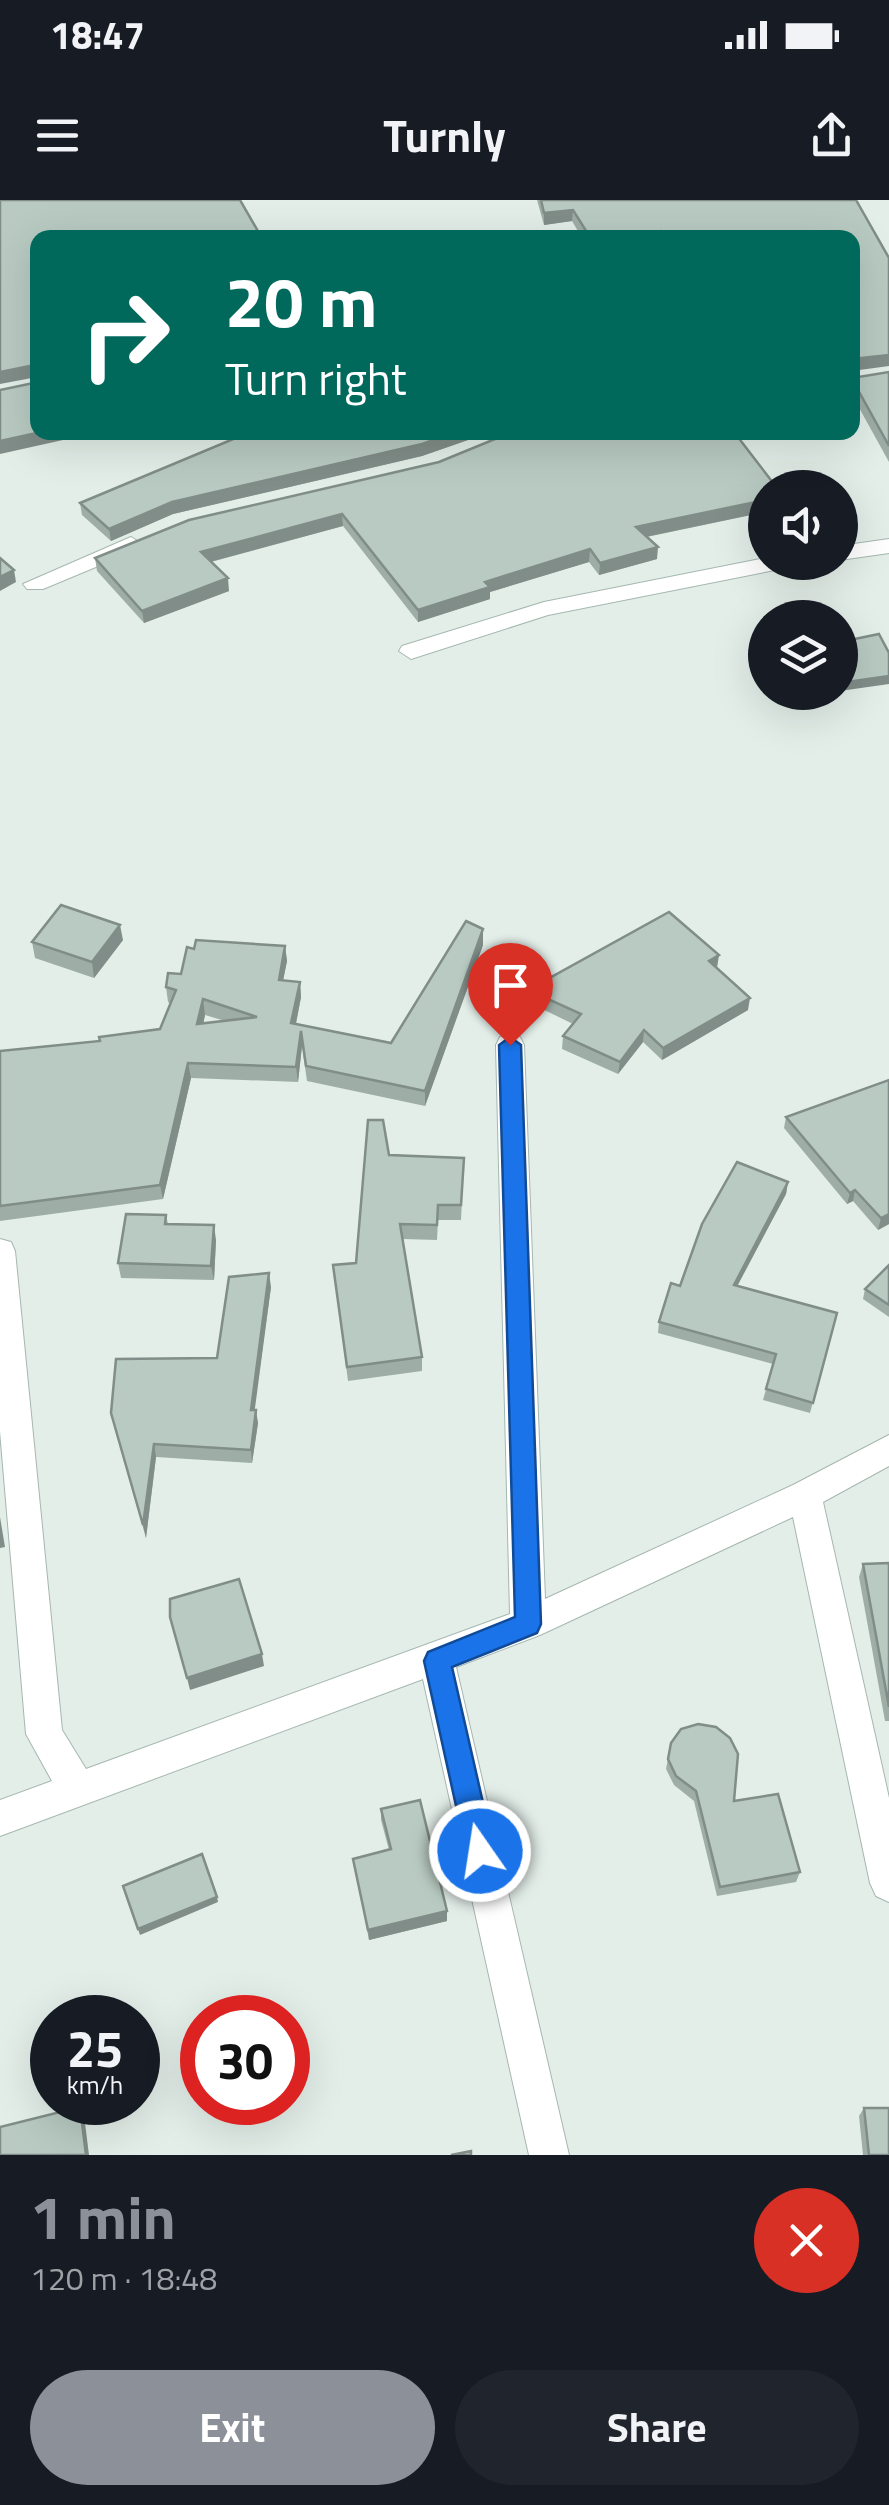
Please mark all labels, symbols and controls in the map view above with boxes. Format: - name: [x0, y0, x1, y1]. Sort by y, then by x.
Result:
- text: 18:47: [50, 6, 145, 64]
- text: Turnly: [383, 101, 506, 169]
- icon: menu: [30, 108, 85, 163]
- icon: share: [804, 108, 859, 163]
- text: 20 m: [225, 248, 378, 354]
- icon: right: [60, 270, 190, 400]
- text: Turn right: [225, 344, 407, 412]
- map controls: [748, 470, 858, 710]
- button: sound: [748, 470, 858, 580]
- button: layers: [748, 600, 858, 710]
- pin: [468, 943, 553, 1046]
- icon: arrive: [483, 958, 538, 1013]
- position arrow: [428, 1799, 532, 1903]
- speed limit sign: 30: [180, 1995, 310, 2125]
- text: 25: [67, 2010, 123, 2086]
- text: km/h: [67, 2066, 123, 2104]
- text: 1 min: [30, 2171, 176, 2262]
- button: close: [754, 2188, 859, 2293]
- text: 120 m · 18:48: [30, 2254, 217, 2302]
- button: Exit: [30, 2370, 435, 2485]
- button: Share: [455, 2370, 859, 2485]

